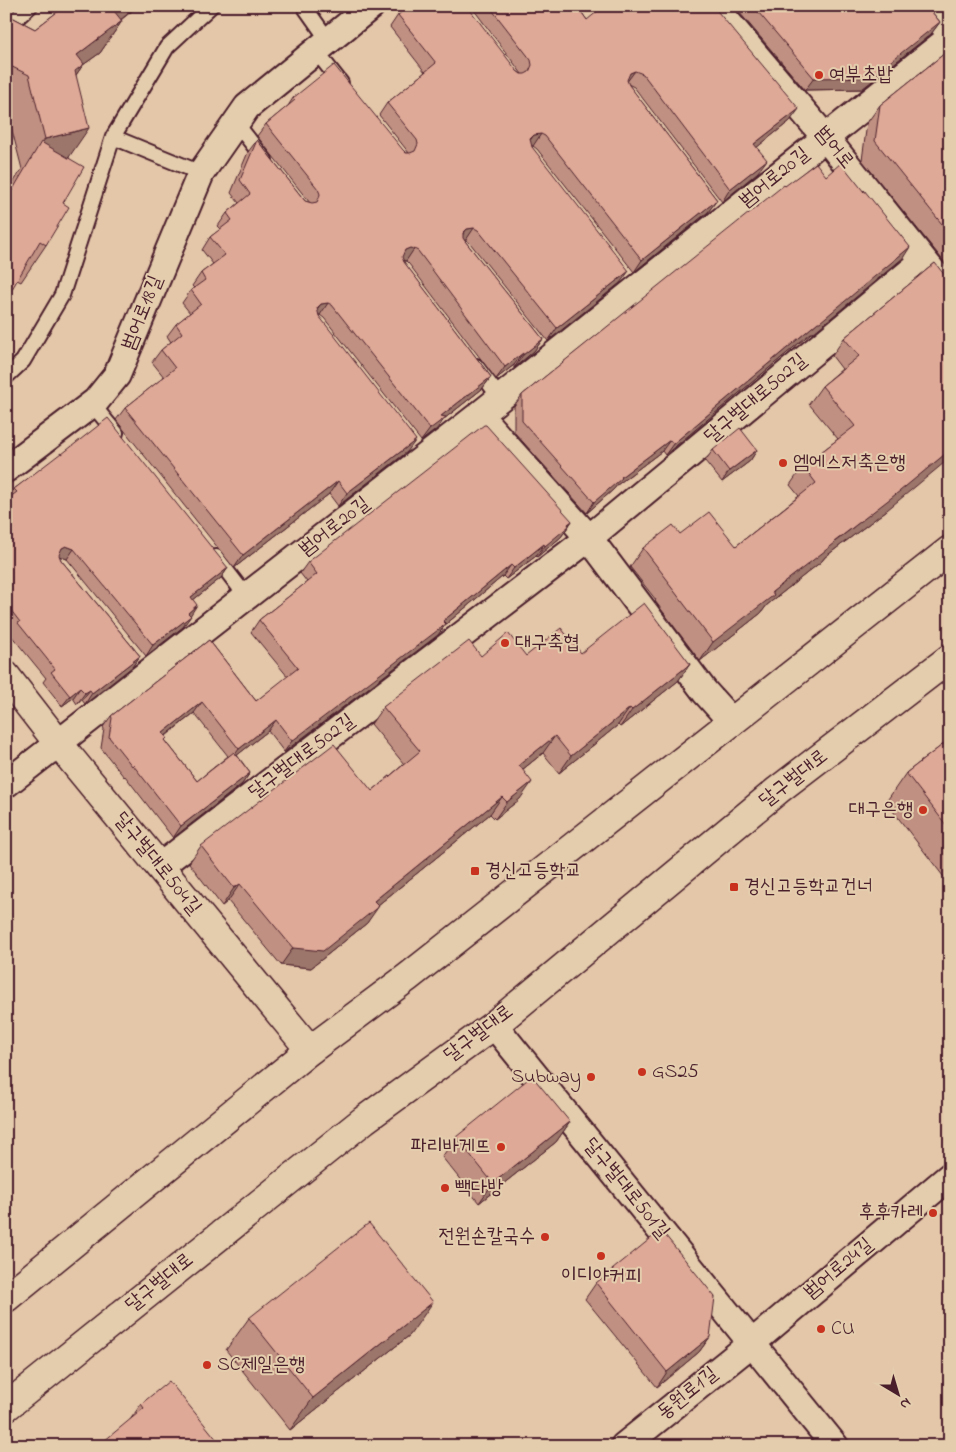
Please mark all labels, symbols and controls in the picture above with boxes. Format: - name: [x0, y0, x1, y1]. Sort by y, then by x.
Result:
- place label: 여부초밥: [829, 61, 893, 90]
- marker: 여부초밥: [813, 69, 825, 81]
- street label: 범어로: [808, 120, 860, 176]
- street label: 범어로20길: [734, 141, 816, 215]
- street label: 범어로18길: [115, 271, 171, 355]
- street label: 달구벌대로502길: [698, 347, 814, 451]
- place label: 엠에스저축은행: [793, 449, 906, 478]
- marker: 엠에스저축은행: [777, 457, 789, 469]
- street label: 범어로20길: [293, 490, 377, 564]
- place label: 대구축협: [515, 629, 579, 658]
- marker: 대구축협: [499, 637, 511, 649]
- street label: 달구벌대로502길: [243, 707, 361, 807]
- street label: 달구벌대로: [753, 743, 835, 815]
- place label: 대구은행: [849, 796, 913, 825]
- marker: 대구은행: [917, 804, 929, 816]
- street label: 달구벌대로504길: [106, 806, 208, 922]
- place label: 경신고등학교: [485, 857, 582, 886]
- marker: 경신고등학교: [469, 865, 481, 877]
- place label: 경신고등학교건너: [744, 873, 873, 902]
- marker: 경신고등학교건너: [728, 881, 740, 893]
- street label: 달구벌대로: [438, 998, 520, 1070]
- place label: GS25: [652, 1058, 699, 1087]
- place label: Subway: [511, 1063, 581, 1092]
- marker: GS25: [636, 1066, 648, 1078]
- marker: Subway: [585, 1071, 597, 1083]
- street label: 달구벌대로501길: [576, 1132, 676, 1246]
- place label: 파리바게뜨: [411, 1133, 491, 1162]
- marker: 파리바게뜨: [495, 1141, 507, 1153]
- place label: 빽다방: [455, 1174, 503, 1203]
- marker: 빽다방: [439, 1182, 451, 1194]
- place label: 후후카레: [859, 1199, 923, 1228]
- marker: 후후카레: [927, 1207, 939, 1219]
- place label: 전원손칼국수: [438, 1223, 535, 1252]
- marker: 전원손칼국수: [539, 1231, 551, 1243]
- street label: 범어로24길: [798, 1231, 880, 1307]
- street label: 달구벌대로: [120, 1246, 200, 1320]
- marker: 이디야커피: [595, 1250, 607, 1262]
- place label: 이디야커피: [561, 1262, 641, 1291]
- place label: CU: [831, 1315, 855, 1344]
- marker: CU: [815, 1323, 827, 1335]
- place label: SC제일은행: [217, 1351, 305, 1380]
- marker: SC제일은행: [201, 1359, 213, 1371]
- street label: 동원로1길: [651, 1360, 725, 1428]
- north arrow: [874, 1370, 924, 1420]
- text: N: [895, 1392, 915, 1414]

